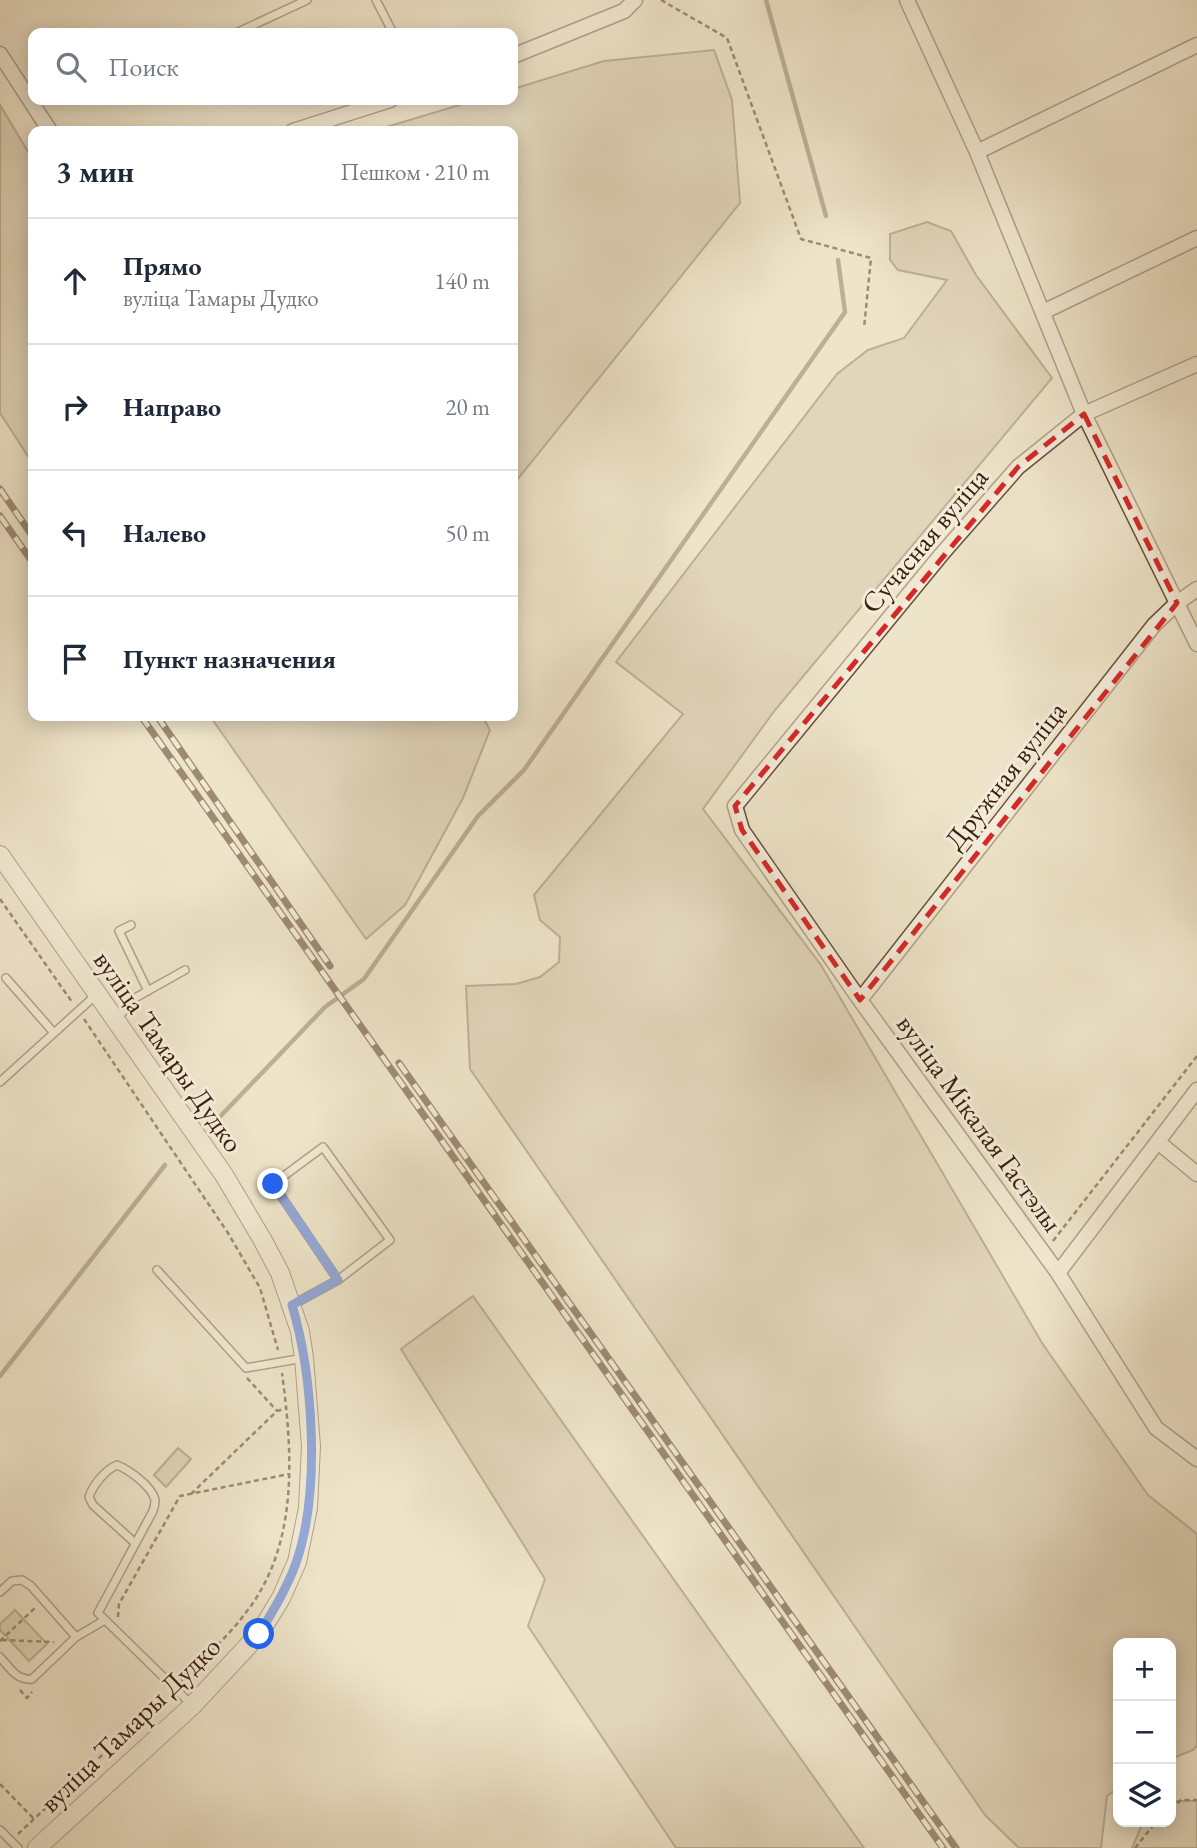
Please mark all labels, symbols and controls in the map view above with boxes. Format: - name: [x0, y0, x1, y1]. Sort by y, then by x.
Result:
- search box: [28, 28, 518, 105]
- icon: search: [52, 48, 90, 86]
- text: Поиск: [108, 50, 179, 84]
- text: 3 мин: [56, 152, 134, 191]
- text: Пешком · 210 m: [341, 157, 490, 187]
- text: Прямо: [123, 249, 202, 283]
- icon: ahead: [56, 262, 94, 300]
- text: 140 m: [434, 266, 490, 296]
- text: вуліца Тамары Дудко: [123, 283, 319, 313]
- icon: right: [56, 388, 94, 426]
- text: Направо: [123, 390, 221, 424]
- text: 20 m: [445, 392, 490, 422]
- street label: Сучасная вуліца: [852, 459, 996, 620]
- icon: left: [56, 514, 94, 552]
- text: Налево: [123, 516, 206, 550]
- text: 50 m: [445, 518, 490, 548]
- icon: arrive: [56, 640, 94, 678]
- text: Пункт назначения: [123, 642, 336, 676]
- street label: Дружная вуліца: [936, 693, 1075, 856]
- street label: вуліца Тамары Дудко: [86, 943, 252, 1159]
- street label: вуліца Мікалая Гастэлы: [889, 1007, 1071, 1239]
- route end: [257, 1168, 288, 1199]
- route start: [243, 1618, 274, 1649]
- street label: вуліца Тамары Дудко: [32, 1628, 228, 1820]
- map controls: [1113, 1638, 1176, 1827]
- button: +: [1113, 1638, 1176, 1701]
- button: −: [1113, 1701, 1176, 1764]
- button: layers: [1113, 1764, 1176, 1827]

